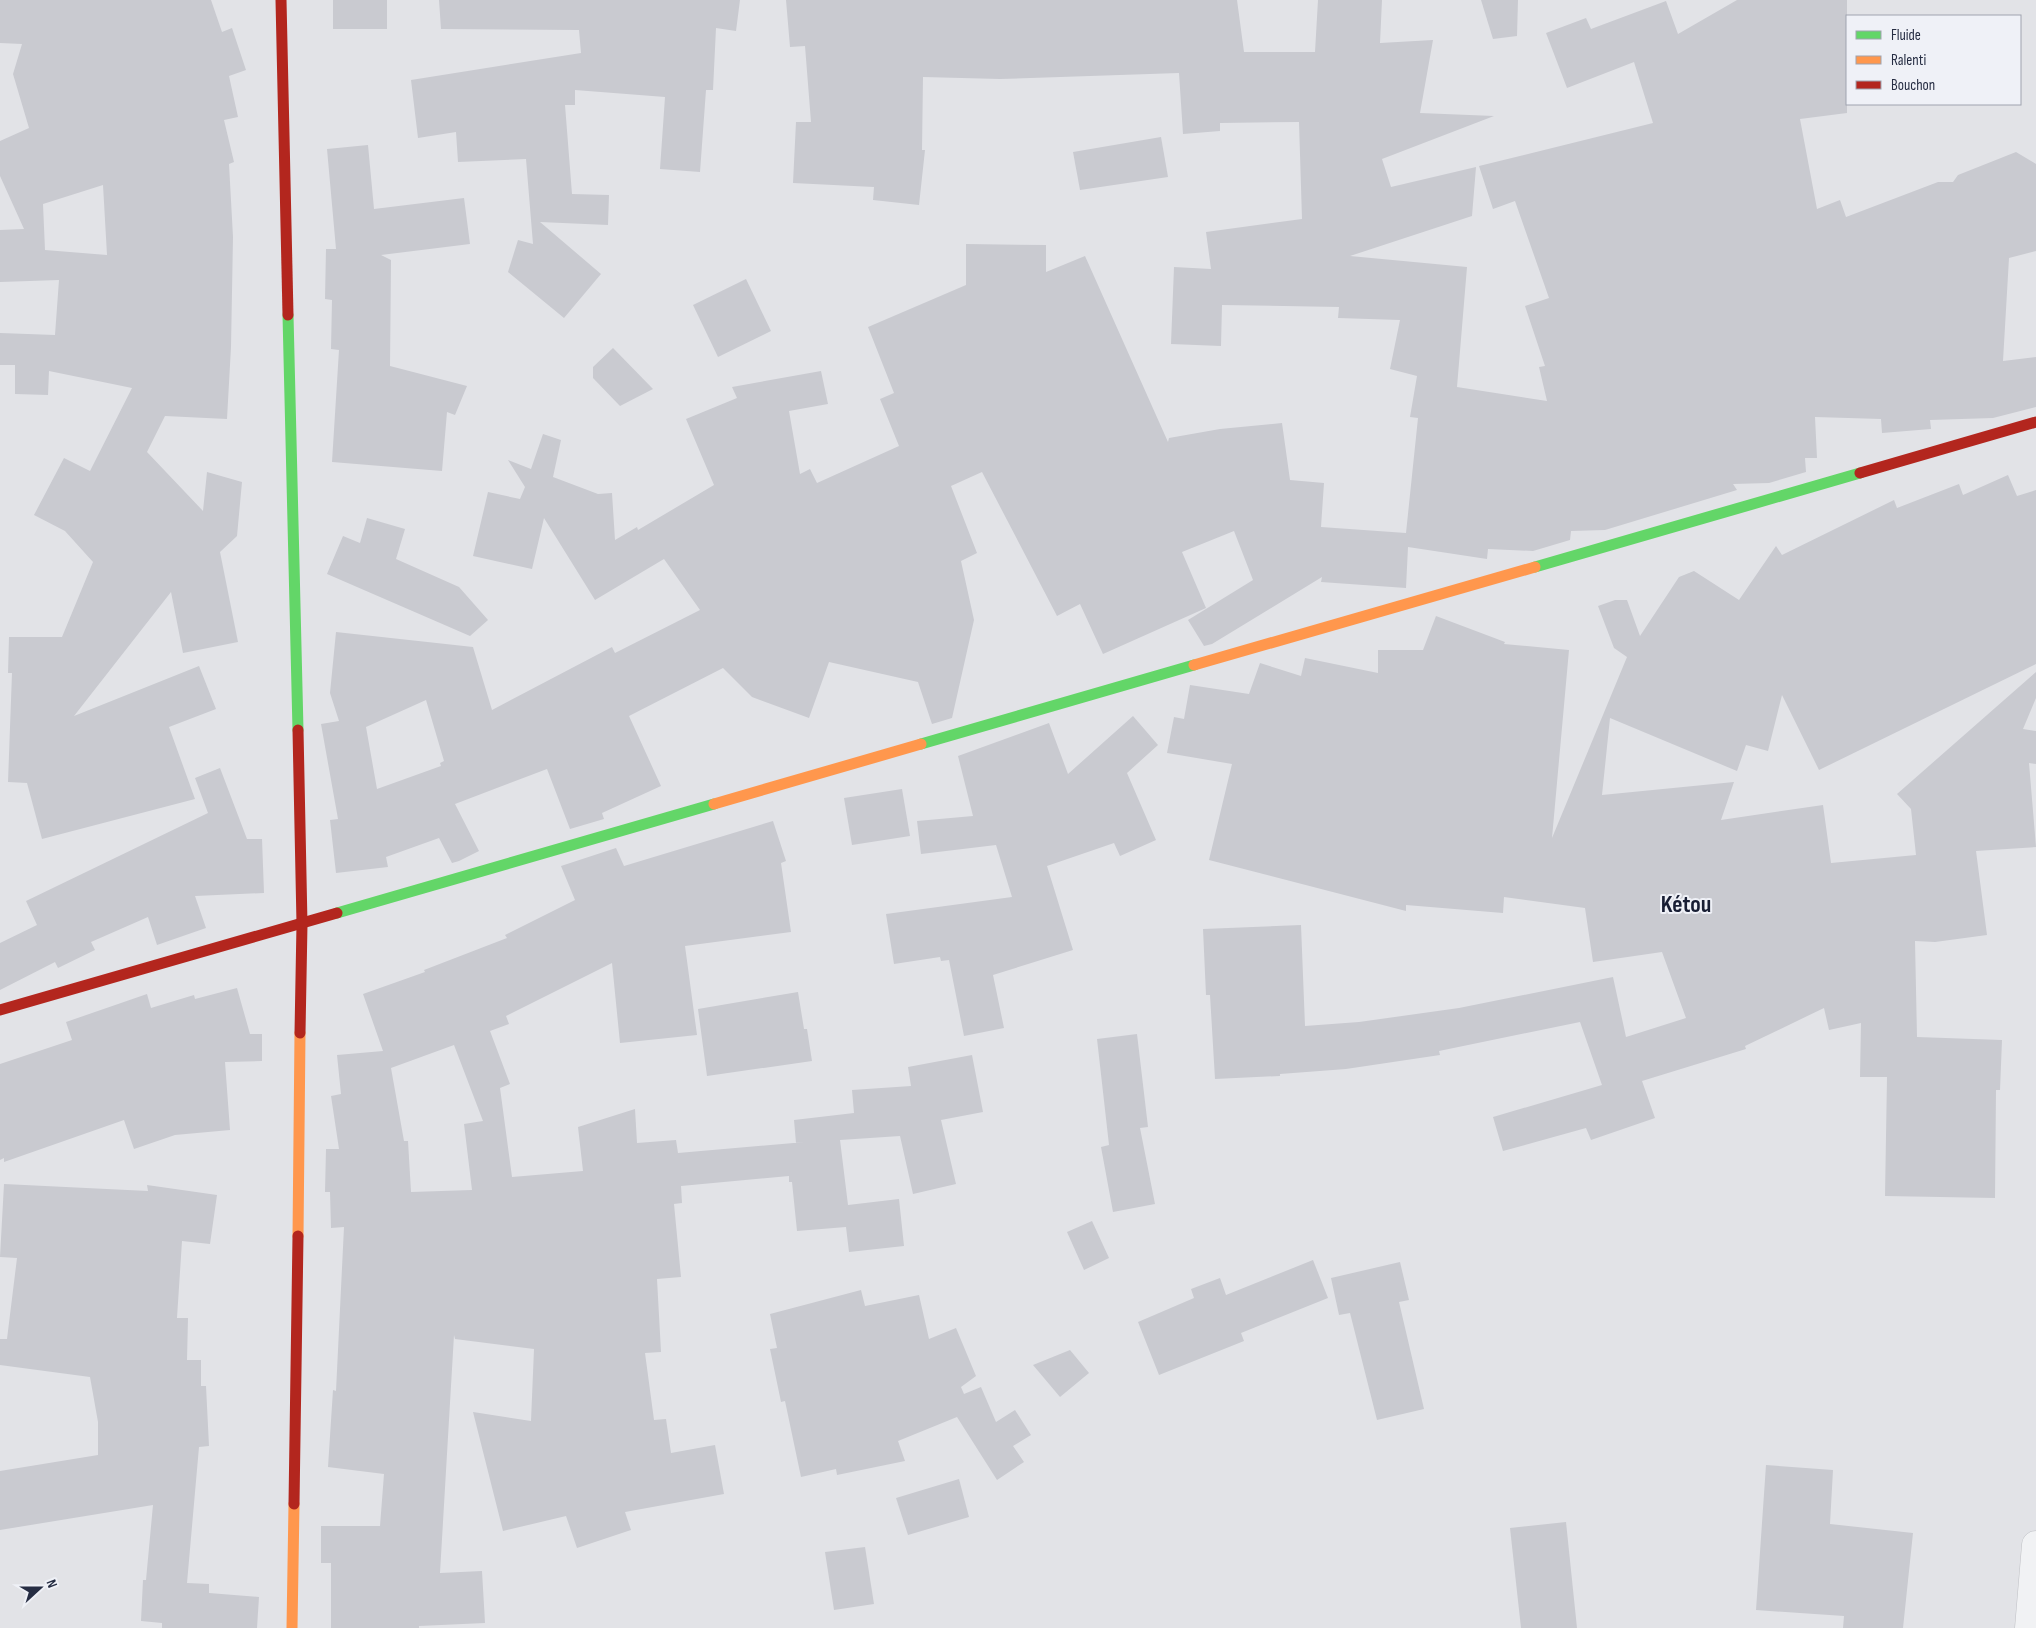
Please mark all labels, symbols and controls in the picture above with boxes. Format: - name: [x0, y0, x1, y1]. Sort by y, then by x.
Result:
- legend: [1846, 15, 2021, 105]
- text: Fluide: [1891, 26, 1921, 45]
- text: Ralenti: [1891, 51, 1926, 70]
- text: Bouchon: [1891, 76, 1935, 95]
- district label: Kétou: [1661, 890, 1711, 919]
- north arrow: [15, 1563, 65, 1613]
- text: N: [42, 1577, 61, 1590]

